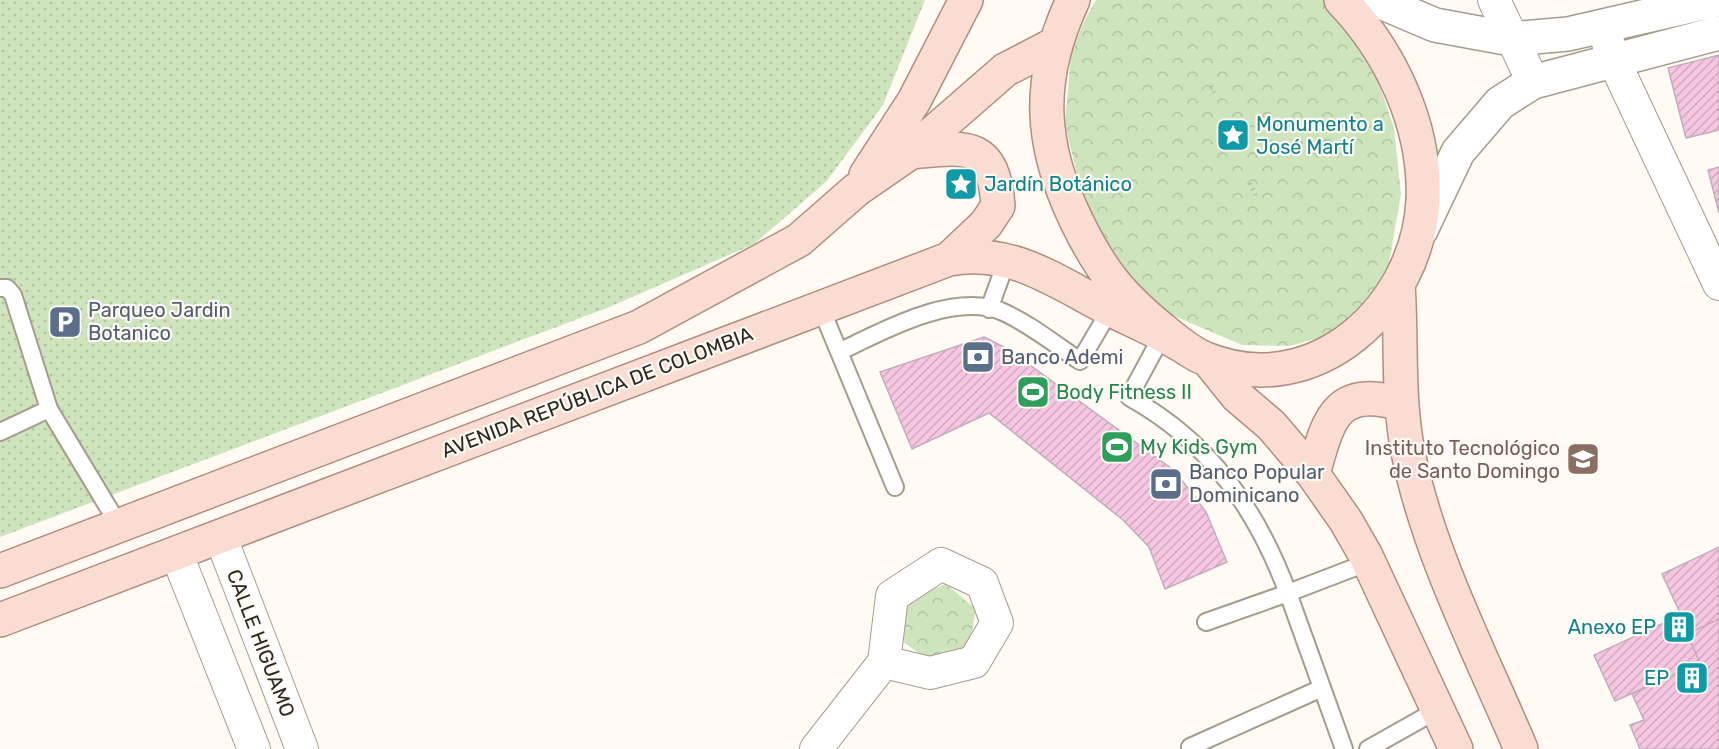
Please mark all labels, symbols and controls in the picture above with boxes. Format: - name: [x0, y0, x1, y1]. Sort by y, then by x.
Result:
- place label: Monumento a José Martí: [1256, 112, 1384, 159]
- place icon: Monumento a José Martí: [1215, 117, 1251, 153]
- place icon: Jardín Botánico: [943, 166, 979, 202]
- place label: Jardín Botánico: [984, 172, 1132, 196]
- place label: Parqueo Jardin Botanico: [88, 298, 231, 345]
- parking icon: Parqueo Jardin Botanico: [47, 304, 83, 340]
- street label: AVENIDA REPÚBLICA DE COLOMBIA: [438, 321, 756, 463]
- bank icon: Banco Ademi: [960, 339, 996, 375]
- place label: Banco Ademi: [1001, 345, 1123, 369]
- sports icon: Body Fitness II: [1015, 374, 1051, 410]
- place label: Body Fitness II: [1056, 380, 1192, 404]
- sports icon: My Kids Gym: [1099, 429, 1135, 465]
- place label: My Kids Gym: [1140, 435, 1258, 459]
- place label: Instituto Tecnológico de Santo Domingo: [1365, 436, 1560, 483]
- school or university icon: Instituto Tecnológico de Santo Domingo: [1565, 441, 1601, 477]
- place label: Banco Popular Dominicano: [1189, 460, 1325, 507]
- bank icon: Banco Popular Dominicano: [1148, 466, 1184, 502]
- street label: CALLE HIGUAMO: [222, 566, 300, 720]
- building icon: Anexo EP: [1661, 609, 1697, 645]
- place label: Anexo EP: [1568, 615, 1656, 639]
- building icon: EP: [1674, 660, 1710, 696]
- place label: EP: [1644, 666, 1669, 690]

